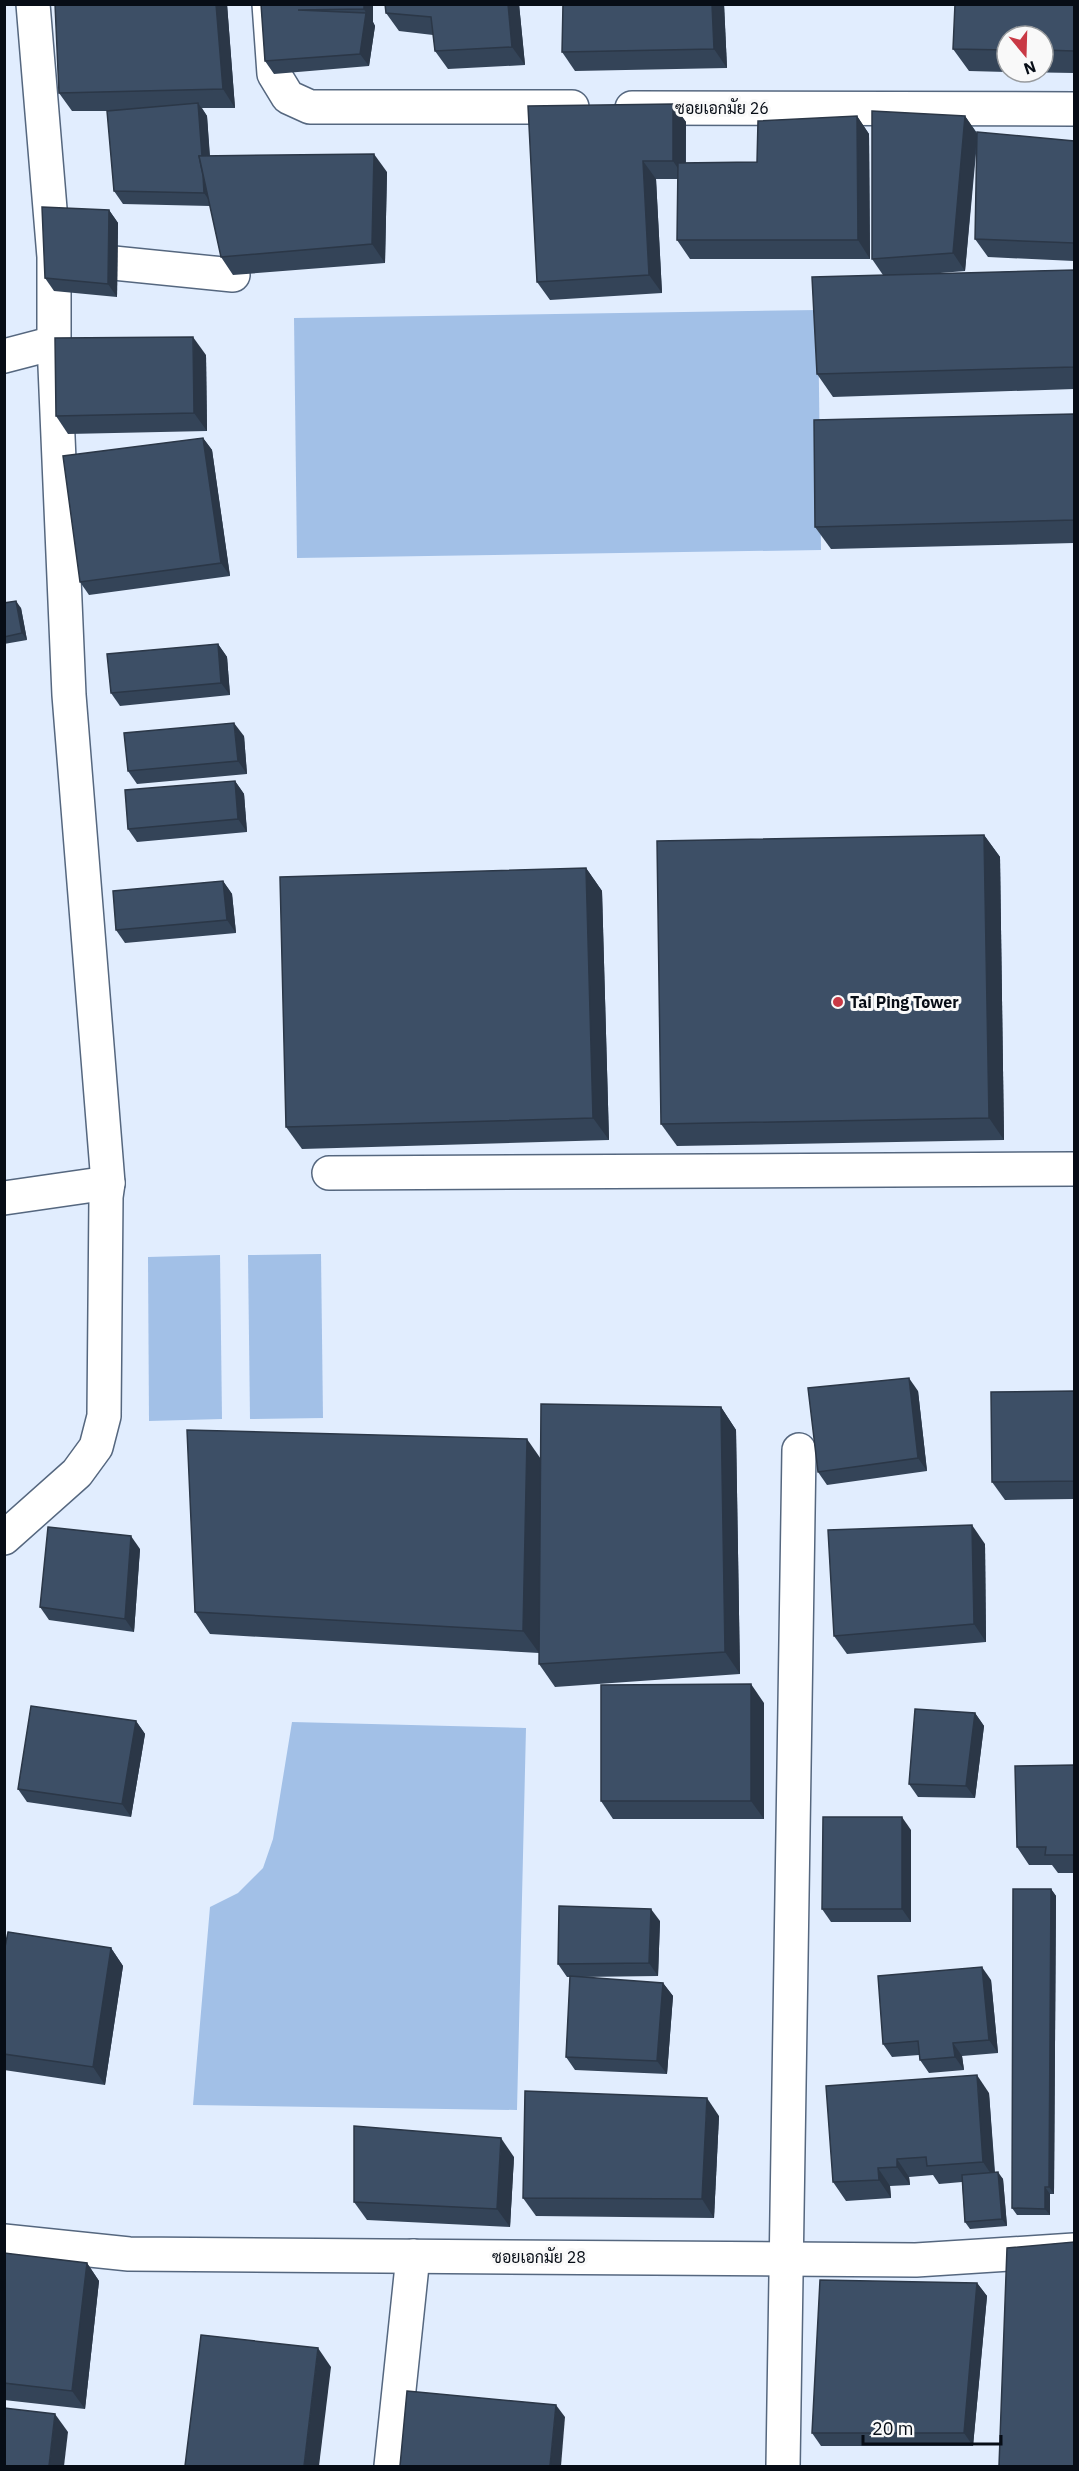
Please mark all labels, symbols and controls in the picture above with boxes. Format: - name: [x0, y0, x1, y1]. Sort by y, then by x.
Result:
- north arrow: [995, 24, 1055, 84]
- text: N: [1021, 57, 1039, 80]
- street label: ซอยเอกมัย 26: [675, 98, 769, 118]
- place label: Tai Ping Tower: [850, 992, 959, 1012]
- marker: Tai Ping Tower: [831, 995, 845, 1009]
- street label: ซอยเอกมัย 28: [492, 2247, 586, 2267]
- scale bar: [863, 2408, 1001, 2446]
- text: 20 m: [872, 2417, 914, 2440]

